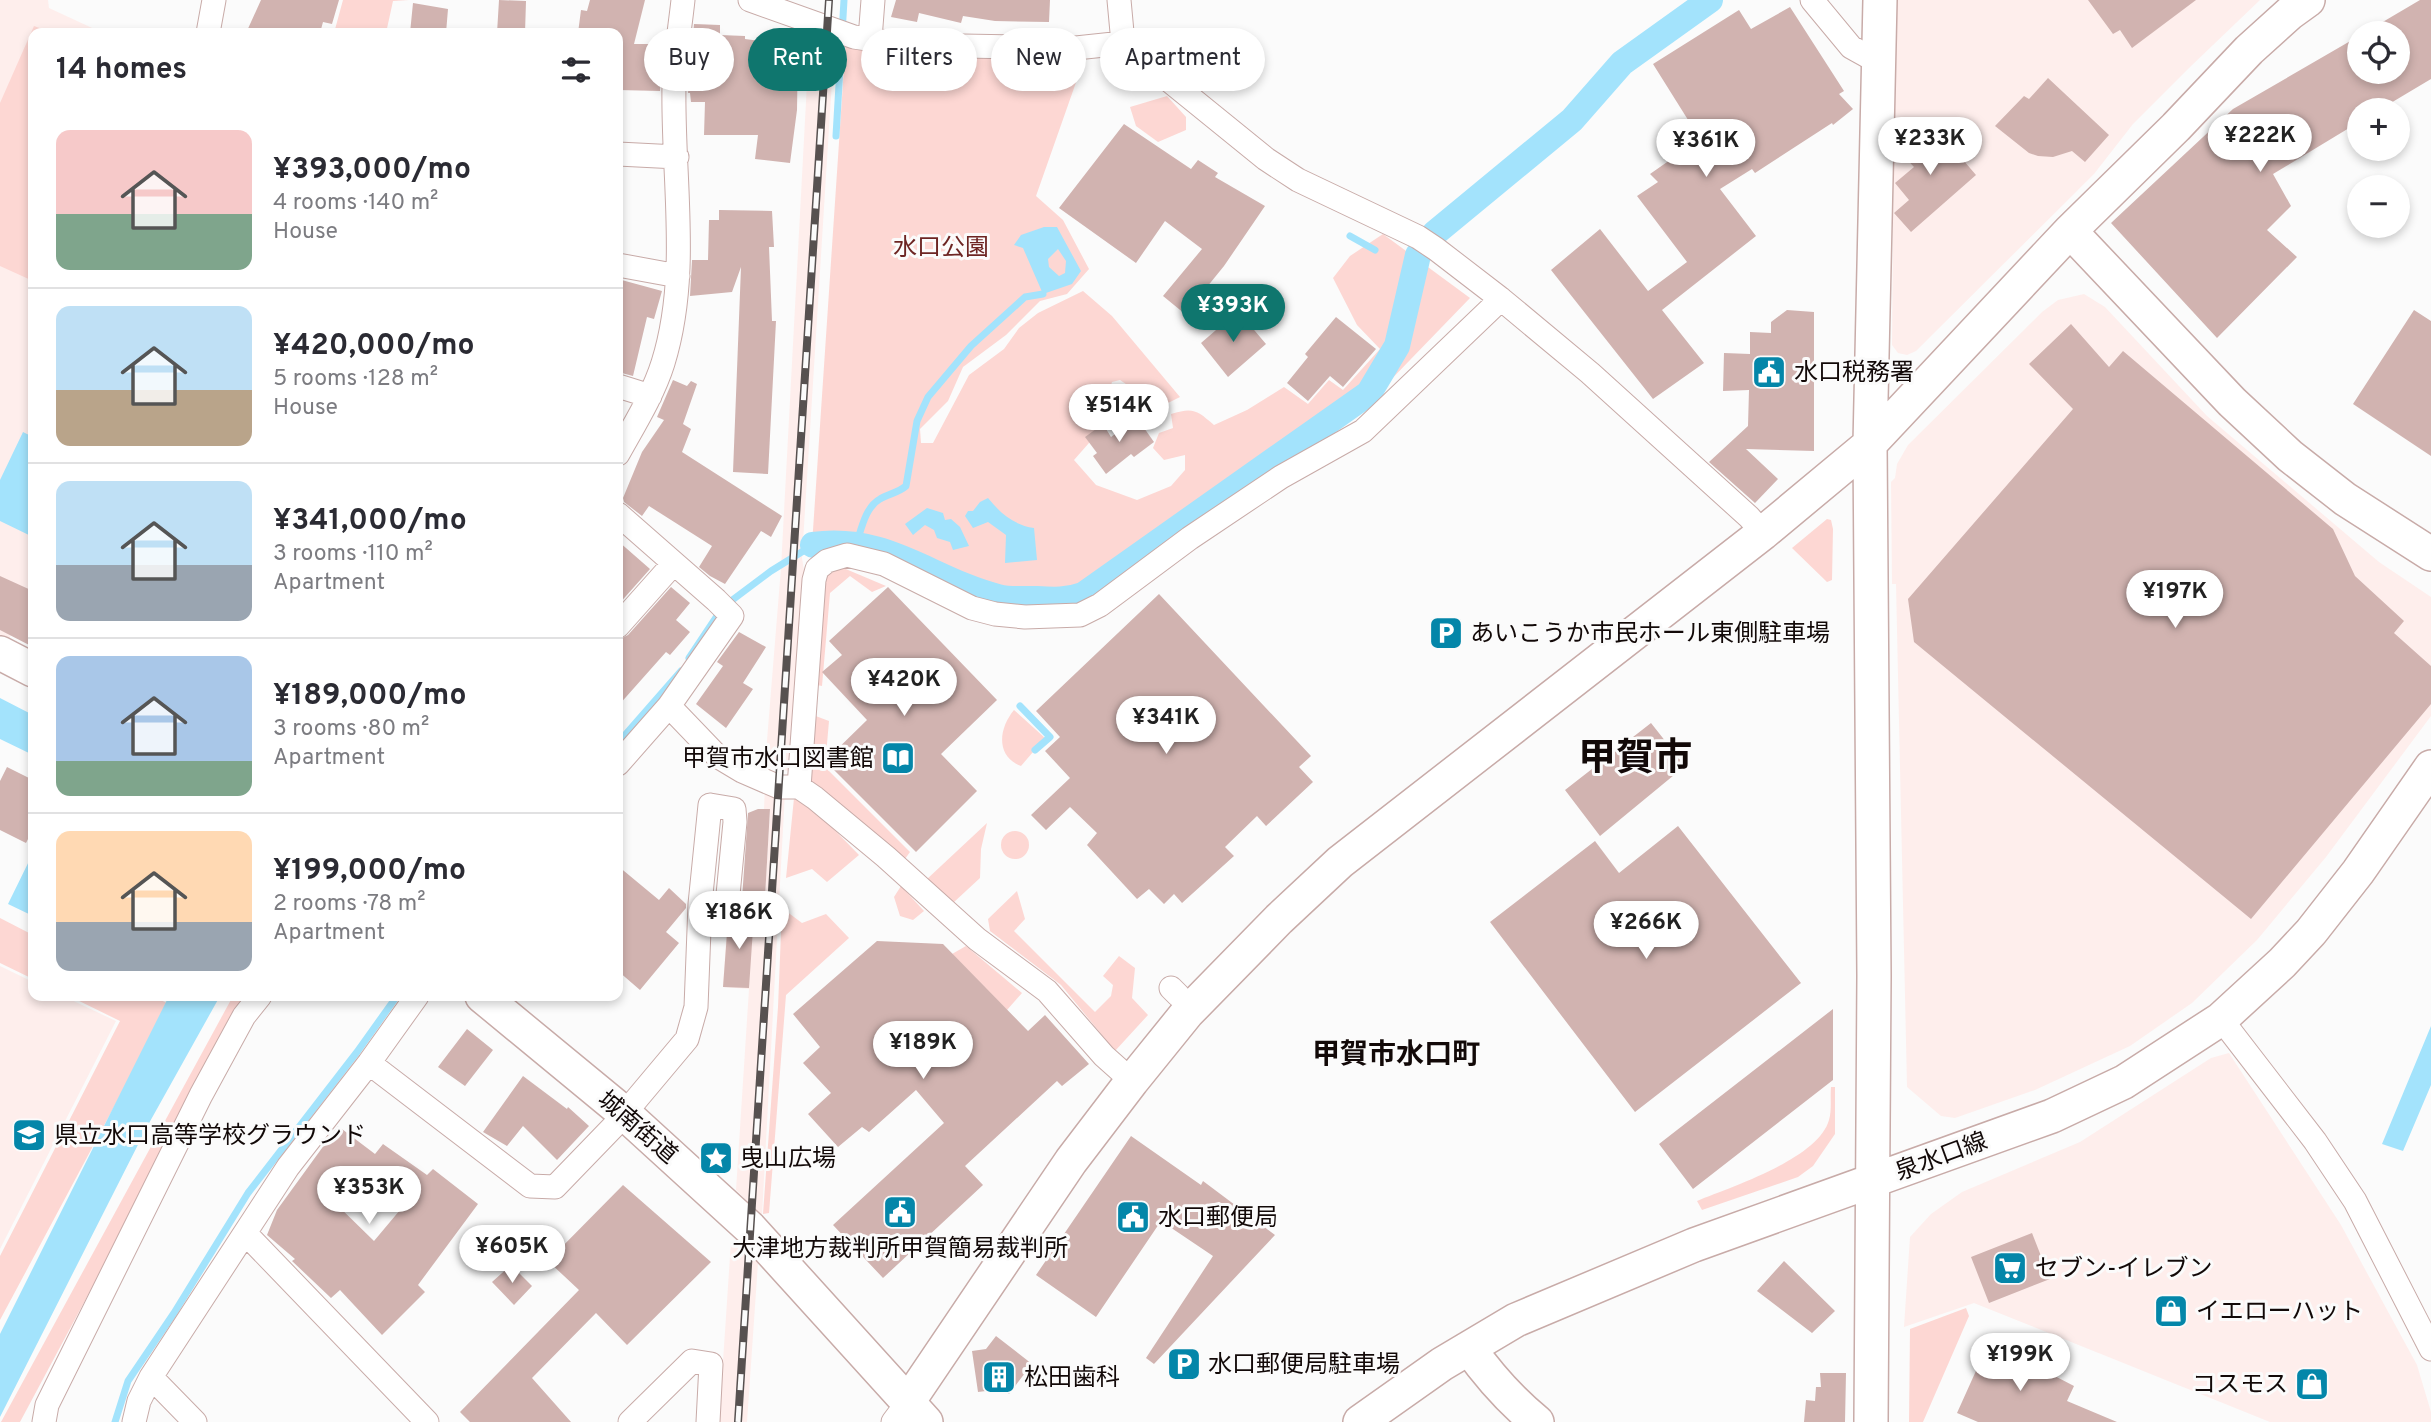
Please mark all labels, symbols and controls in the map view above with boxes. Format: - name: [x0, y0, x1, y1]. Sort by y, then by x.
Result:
- map controls: [2347, 21, 2410, 238]
- button: locate: [2347, 21, 2410, 84]
- chip: Buy: [644, 28, 734, 91]
- chip: Rent: [748, 28, 847, 91]
- chip: Filters: [861, 28, 977, 91]
- chip: New: [991, 28, 1086, 91]
- chip: Apartment: [1100, 28, 1265, 91]
- icon: filters: [557, 51, 595, 89]
- text: 14 homes: [56, 52, 187, 89]
- button: +: [2347, 98, 2410, 161]
- pin: ¥222K: [2211, 114, 2309, 174]
- pin: ¥233K: [1881, 118, 1979, 177]
- pin: ¥361K: [1657, 120, 1755, 179]
- text: ¥222K: [2224, 122, 2296, 151]
- text: ¥233K: [1894, 125, 1966, 154]
- text: ¥361K: [1672, 127, 1740, 156]
- text: ¥393,000/mo: [273, 152, 471, 189]
- icon: home: [112, 158, 196, 242]
- button: −: [2347, 175, 2410, 238]
- text: 4 rooms · 140 m²: [273, 189, 438, 218]
- text: House: [273, 218, 338, 247]
- park label: 水口公園: [893, 234, 989, 264]
- pin: ¥393K: [1184, 284, 1282, 344]
- text: ¥393K: [1197, 292, 1269, 321]
- text: ¥420,000/mo: [273, 328, 475, 365]
- icon: home: [112, 334, 196, 418]
- public building icon: 水口税務署: [1750, 353, 1788, 391]
- place label: 水口税務署: [1794, 359, 1914, 389]
- text: 5 rooms · 128 m²: [273, 365, 438, 394]
- pin: ¥514K: [1070, 384, 1168, 444]
- text: ¥514K: [1085, 392, 1153, 421]
- text: House: [273, 394, 338, 423]
- text: ¥341,000/mo: [273, 503, 467, 540]
- icon: home: [112, 509, 196, 593]
- text: 3 rooms · 110 m²: [273, 540, 433, 569]
- text: Apartment: [273, 569, 385, 598]
- pin: ¥197K: [2126, 570, 2224, 630]
- text: ¥197K: [2142, 578, 2208, 607]
- parking icon: あいこうか市民ホール東側駐車場: [1427, 614, 1465, 652]
- place label: あいこうか市民ホール東側駐車場: [1470, 620, 1830, 650]
- pin: ¥420K: [855, 658, 953, 718]
- text: ¥420K: [867, 666, 941, 695]
- text: ¥189,000/mo: [273, 678, 467, 715]
- icon: home: [112, 684, 196, 768]
- pin: ¥341K: [1117, 696, 1215, 756]
- text: ¥341K: [1132, 704, 1200, 733]
- text: 3 rooms · 80 m²: [273, 715, 429, 744]
- district label: 甲賀市: [1578, 736, 1692, 785]
- library icon: 甲賀市水口図書館: [879, 739, 917, 777]
- text: Apartment: [273, 744, 385, 773]
- place label: 甲賀市水口図書館: [682, 745, 874, 775]
- text: ¥199,000/mo: [273, 853, 466, 890]
- icon: home: [112, 859, 196, 943]
- text: 2 rooms · 78 m²: [273, 890, 426, 919]
- pin: ¥186K: [690, 892, 788, 951]
- text: ¥186K: [705, 899, 773, 928]
- pin: ¥266K: [1597, 902, 1695, 961]
- text: ¥266K: [1610, 909, 1682, 938]
- text: Apartment: [273, 919, 385, 948]
- pin: ¥189K: [874, 1021, 972, 1081]
- text: ¥189K: [889, 1029, 957, 1058]
- district label: 甲賀市水口町: [1312, 1038, 1480, 1074]
- street label: 城南街道: [591, 1086, 683, 1171]
- school or university icon: 県立水口高等学校グラウンド: [10, 1116, 48, 1154]
- place label: 県立水口高等学校グラウンド: [54, 1122, 366, 1152]
- street label: 泉水口線: [1891, 1127, 1992, 1188]
- place icon: 曳山広場: [697, 1139, 735, 1177]
- place label: 曳山広場: [740, 1145, 836, 1175]
- pin: ¥353K: [320, 1166, 418, 1226]
- text: ¥353K: [333, 1174, 405, 1203]
- public building icon: 大津地方裁判所甲賀簡易裁判所: [881, 1193, 919, 1231]
- public building icon: 水口郵便局: [1114, 1198, 1152, 1236]
- place label: 水口郵便局: [1158, 1204, 1278, 1234]
- pin: ¥605K: [463, 1226, 561, 1285]
- text: ¥605K: [475, 1233, 549, 1262]
- place label: 大津地方裁判所甲賀簡易裁判所: [732, 1235, 1068, 1265]
- supermarket icon: セブン-イレブン: [1991, 1249, 2029, 1287]
- place label: セブン-イレブン: [2035, 1255, 2213, 1285]
- shop icon: イエローハット: [2152, 1292, 2190, 1330]
- place label: イエローハット: [2196, 1298, 2363, 1328]
- pin: ¥199K: [1971, 1334, 2069, 1393]
- text: ¥199K: [1986, 1341, 2054, 1370]
- parking icon: 水口郵便局駐車場: [1165, 1345, 1203, 1383]
- place label: 水口郵便局駐車場: [1208, 1351, 1400, 1381]
- building icon: 松田歯科: [980, 1358, 1018, 1396]
- place label: 松田歯科: [1024, 1364, 1120, 1394]
- shop icon: コスモス: [2293, 1365, 2331, 1403]
- place label: コスモス: [2192, 1371, 2288, 1401]

